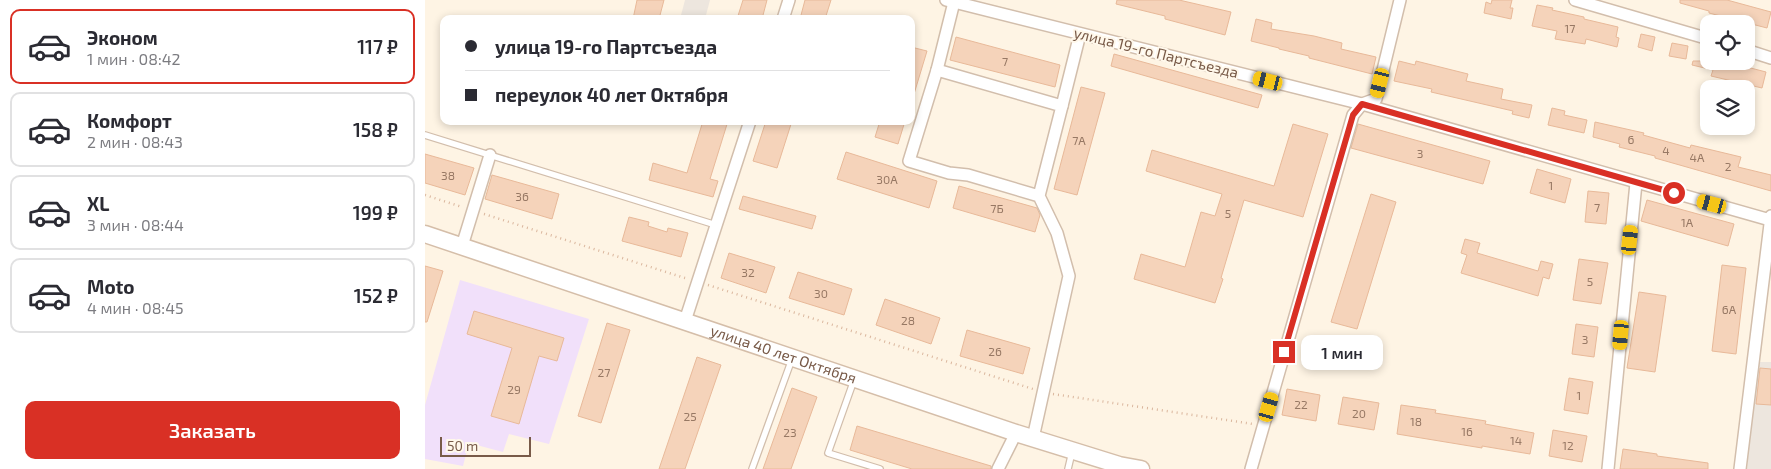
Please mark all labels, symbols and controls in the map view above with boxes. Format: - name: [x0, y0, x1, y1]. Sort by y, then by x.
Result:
- map controls: [1700, 15, 1755, 135]
- button: locate: [1700, 15, 1755, 70]
- house number: 17: [1565, 21, 1575, 35]
- street label: улица 19-го Партсъезда: [1072, 23, 1240, 82]
- icon: car: [27, 24, 72, 69]
- text: Эконом: [87, 26, 158, 49]
- text: 117 ₽: [357, 35, 398, 58]
- text: улица 19-го Партсъезда: [495, 35, 717, 58]
- text: 1 мин · 08:42: [87, 49, 181, 68]
- house number: 7: [1002, 54, 1008, 68]
- car: [1369, 67, 1390, 99]
- car: [1251, 70, 1284, 92]
- button: layers: [1700, 80, 1755, 135]
- text: переулок 40 лет Октября: [495, 83, 728, 106]
- icon: car: [27, 107, 72, 152]
- text: Комфорт: [87, 109, 172, 132]
- text: 158 ₽: [353, 118, 398, 141]
- text: 2 мин · 08:43: [87, 132, 183, 151]
- house number: 6: [1628, 132, 1635, 146]
- house number: 7А: [1072, 133, 1086, 147]
- house number: 4: [1662, 143, 1670, 157]
- house number: 3: [1417, 146, 1423, 160]
- house number: 4А: [1690, 150, 1705, 164]
- house number: 2: [1725, 159, 1732, 173]
- house number: 38: [441, 168, 455, 182]
- house number: 30А: [876, 172, 898, 186]
- house number: 1: [1549, 178, 1553, 192]
- route start: [1663, 182, 1685, 204]
- house number: 36: [515, 189, 529, 203]
- icon: car: [27, 190, 72, 235]
- text: XL: [87, 192, 109, 215]
- car: [1695, 193, 1728, 215]
- house number: 7: [1594, 200, 1600, 214]
- text: 199 ₽: [353, 201, 398, 224]
- house number: 7Б: [990, 201, 1004, 215]
- house number: 5: [1225, 206, 1231, 220]
- text: 3 мин · 08:44: [87, 215, 184, 234]
- house number: 1А: [1681, 215, 1694, 229]
- car: [1620, 224, 1639, 256]
- house number: 32: [741, 265, 755, 279]
- icon: car: [27, 273, 72, 318]
- house number: 5: [1587, 274, 1593, 288]
- text: Moto: [87, 275, 135, 298]
- text: 152 ₽: [354, 284, 398, 307]
- house number: 30: [814, 286, 828, 300]
- text: 4 мин · 08:45: [87, 298, 184, 317]
- house number: 6А: [1722, 302, 1737, 316]
- house number: 28: [901, 313, 915, 327]
- car: [1612, 319, 1629, 351]
- street label: улица 40 лет Октября: [708, 321, 859, 387]
- house number: 3: [1582, 332, 1588, 346]
- callout: 1 мин: [1301, 334, 1384, 370]
- route end: [1273, 341, 1295, 363]
- text: 1 мин: [1321, 343, 1363, 362]
- house number: 26: [988, 344, 1002, 358]
- house number: 27: [598, 365, 610, 379]
- house number: 29: [507, 382, 521, 396]
- house number: 1: [1577, 388, 1581, 402]
- car: [1257, 391, 1280, 423]
- house number: 22: [1294, 397, 1308, 411]
- button: Заказать: [25, 401, 400, 459]
- house number: 20: [1352, 406, 1366, 420]
- house number: 25: [683, 409, 697, 423]
- house number: 18: [1410, 414, 1422, 428]
- house number: 16: [1461, 424, 1473, 438]
- house number: 23: [783, 425, 797, 439]
- house number: 14: [1510, 433, 1522, 447]
- scale bar: [440, 434, 531, 457]
- text: 50 m: [447, 437, 478, 454]
- house number: 12: [1562, 438, 1574, 452]

